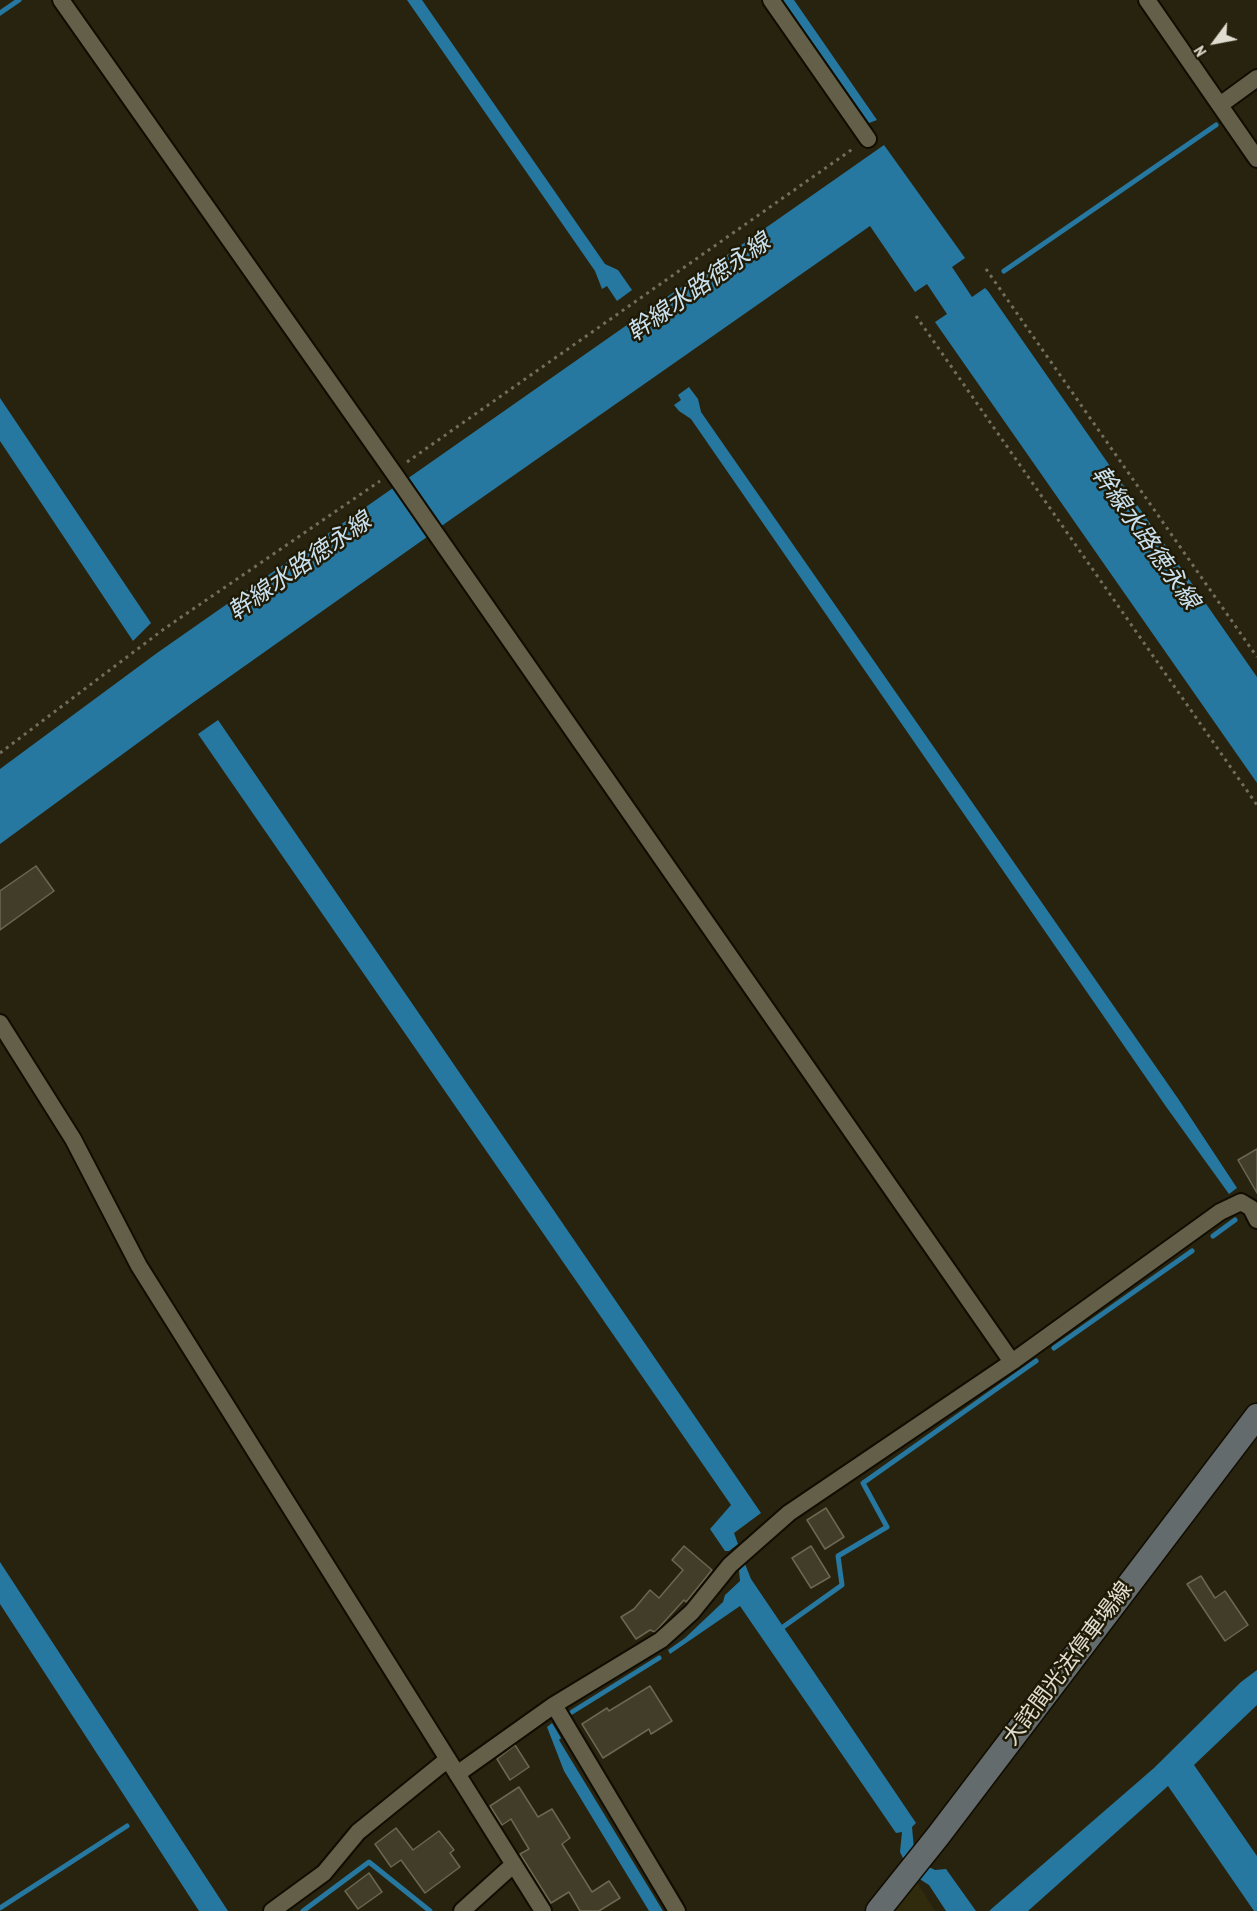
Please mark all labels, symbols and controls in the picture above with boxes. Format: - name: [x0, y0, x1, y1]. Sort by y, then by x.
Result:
- north arrow: [1185, 12, 1245, 72]
- text: N: [1189, 43, 1211, 61]
- water label: 幹線水路徳永線: [622, 228, 776, 348]
- water label: 幹線水路徳永線: [1085, 461, 1205, 615]
- water label: 幹線水路徳永線: [223, 507, 377, 627]
- street label: 大詫間光法停車場線: [998, 1577, 1138, 1751]

